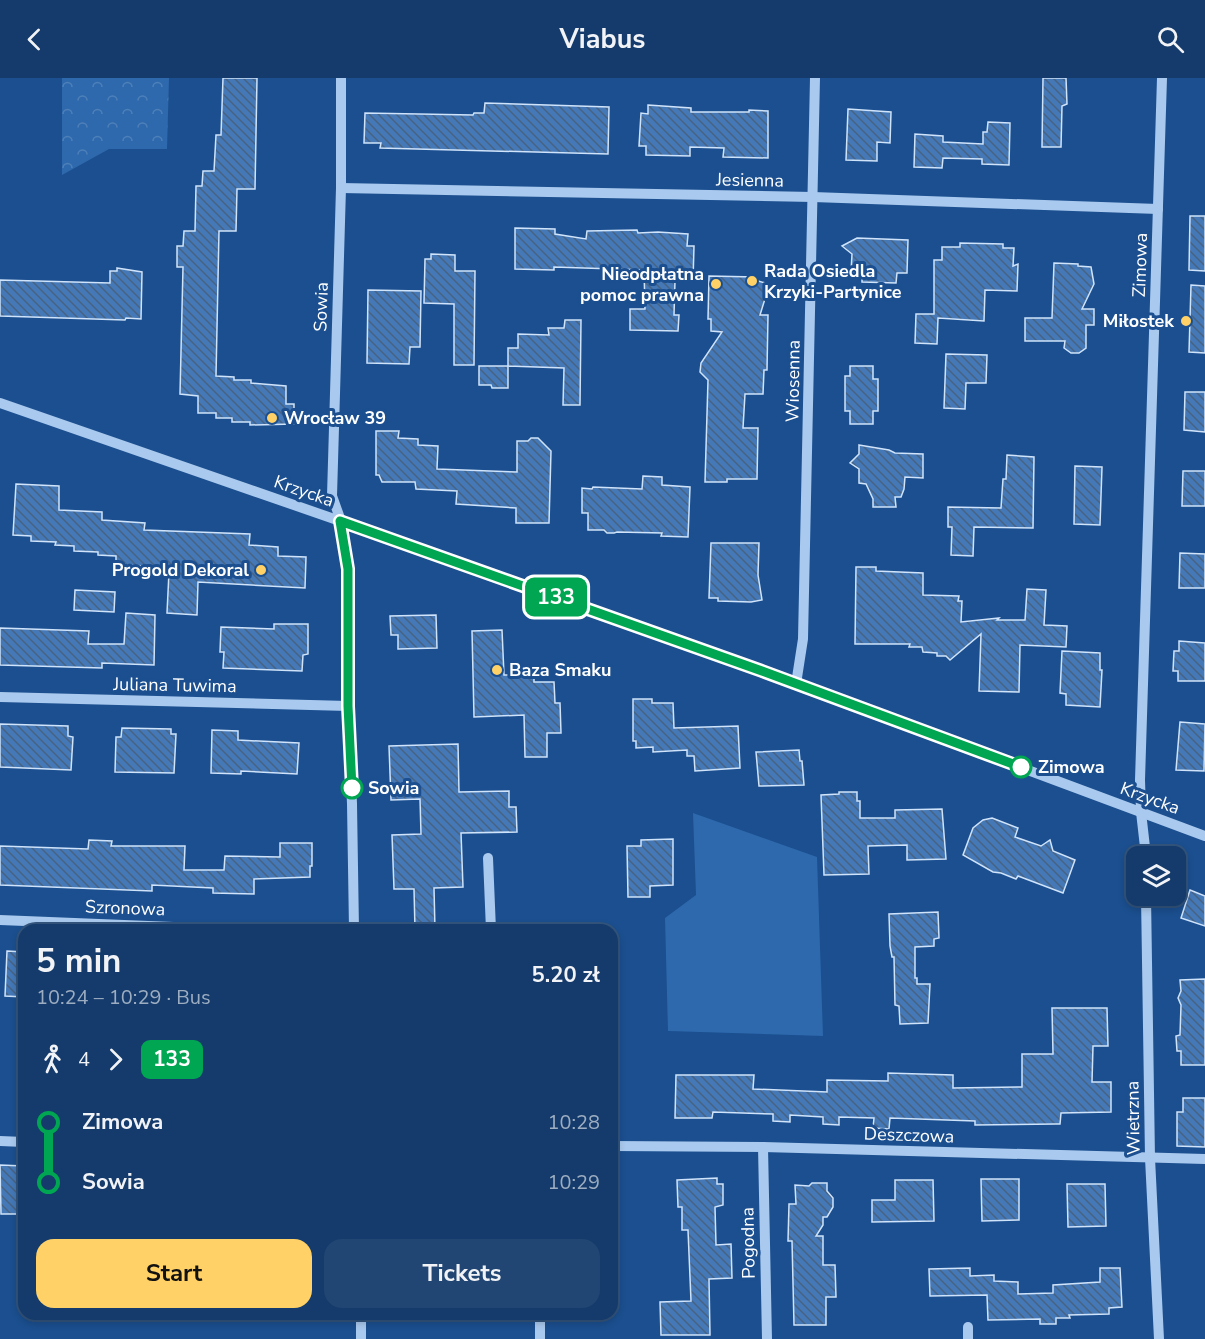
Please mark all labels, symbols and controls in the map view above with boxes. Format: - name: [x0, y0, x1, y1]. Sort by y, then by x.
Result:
- text: Viabus: [560, 21, 645, 58]
- icon: back: [18, 23, 51, 56]
- icon: search: [1154, 23, 1187, 56]
- street label: Jesienna: [715, 167, 784, 193]
- street label: Zimowa: [1127, 232, 1153, 298]
- place label: Rada Osiedla Krzyki-Partynice: [764, 259, 902, 304]
- place label: Nieodpłatna pomoc prawna: [580, 262, 704, 307]
- marker: Rada Osiedla Krzyki-Partynice: [745, 274, 759, 288]
- marker: Nieodpłatna pomoc prawna: [709, 277, 723, 291]
- street label: Sowia: [308, 282, 334, 332]
- place label: Miłostek: [1103, 309, 1174, 333]
- marker: Miłostek: [1179, 314, 1193, 328]
- street label: Wiosenna: [780, 340, 806, 422]
- place label: Wrocław 39: [284, 406, 386, 430]
- marker: Wrocław 39: [265, 411, 279, 425]
- street label: Krzycka: [271, 470, 337, 512]
- place label: Progold Dekoral: [112, 558, 249, 582]
- marker: Progold Dekoral: [254, 563, 268, 577]
- line badge: 133: [522, 578, 590, 616]
- text: 133: [537, 583, 575, 611]
- place label: Baza Smaku: [509, 658, 611, 682]
- marker: Baza Smaku: [490, 663, 504, 677]
- street label: Juliana Tuwima: [112, 672, 237, 698]
- place label: Zimowa: [1038, 755, 1104, 779]
- marker: Zimowa: [1010, 756, 1032, 778]
- place label: Sowia: [368, 776, 419, 800]
- street label: Krzycka: [1117, 776, 1183, 820]
- marker: Sowia: [341, 777, 363, 799]
- map controls: [1126, 846, 1186, 906]
- button: layers: [1126, 846, 1186, 906]
- street label: Szronowa: [84, 895, 166, 921]
- text: 5 min: [36, 939, 121, 984]
- text: 5.20 zł: [532, 960, 600, 990]
- text: 10:24 – 10:29 · Bus: [36, 984, 211, 1011]
- icon: walk: [36, 1043, 69, 1076]
- icon: forward: [99, 1043, 132, 1076]
- text: 133: [153, 1045, 191, 1073]
- text: 4: [78, 1046, 90, 1073]
- street label: Wietrzna: [1120, 1081, 1146, 1155]
- text: Zimowa: [82, 1107, 163, 1137]
- text: 10:28: [547, 1109, 600, 1136]
- street label: Deszczowa: [863, 1121, 955, 1149]
- text: Sowia: [82, 1167, 145, 1197]
- text: 10:29: [547, 1169, 600, 1196]
- street label: Pogodna: [735, 1207, 761, 1279]
- button: Start: [36, 1239, 312, 1308]
- button: Tickets: [324, 1239, 600, 1308]

